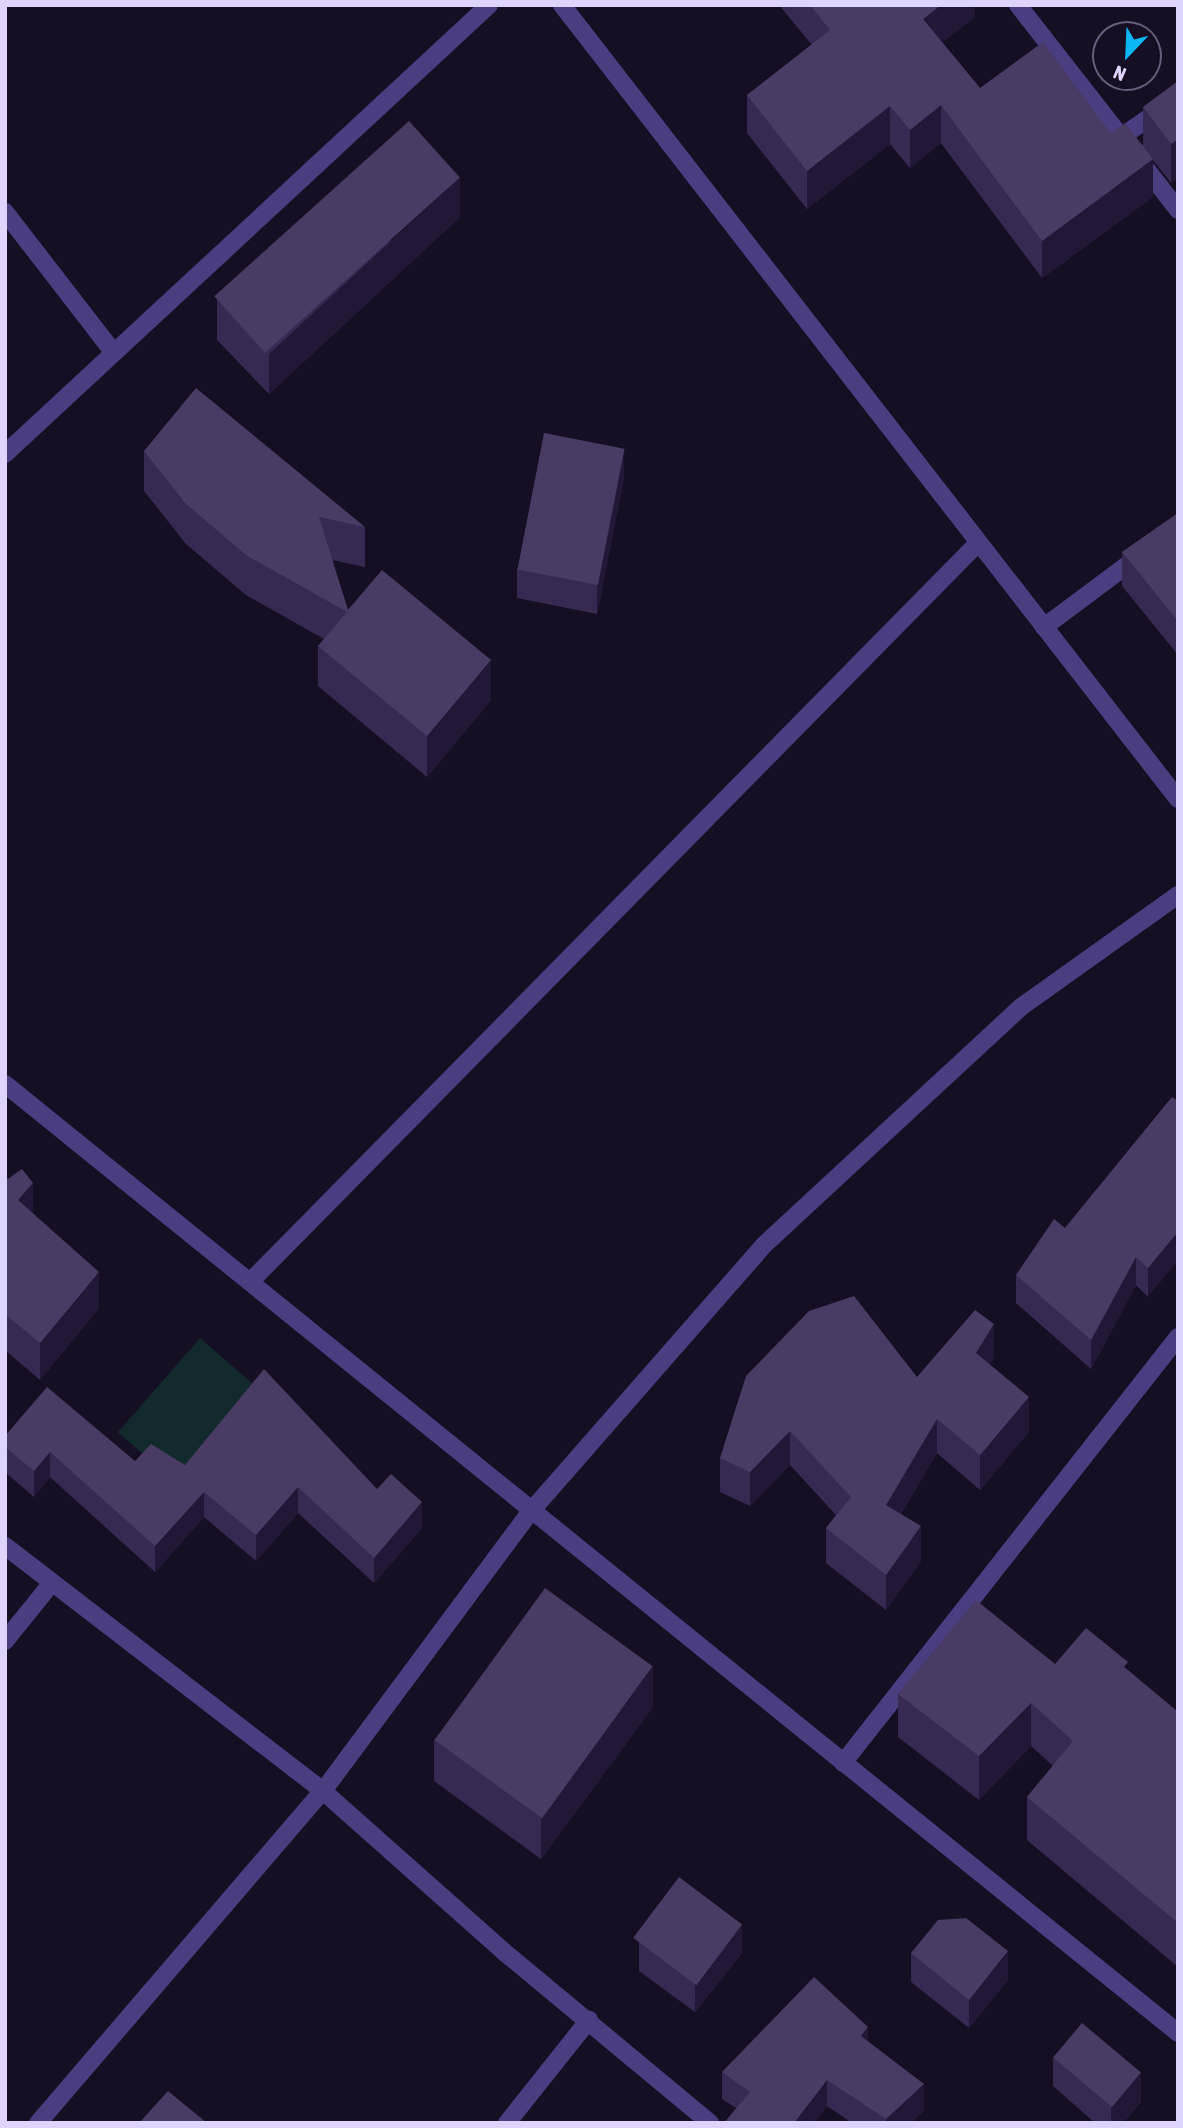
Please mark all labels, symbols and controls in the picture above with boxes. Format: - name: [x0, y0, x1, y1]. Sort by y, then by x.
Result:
- north arrow: [1092, 21, 1162, 91]
- text: N: [1110, 61, 1129, 86]

